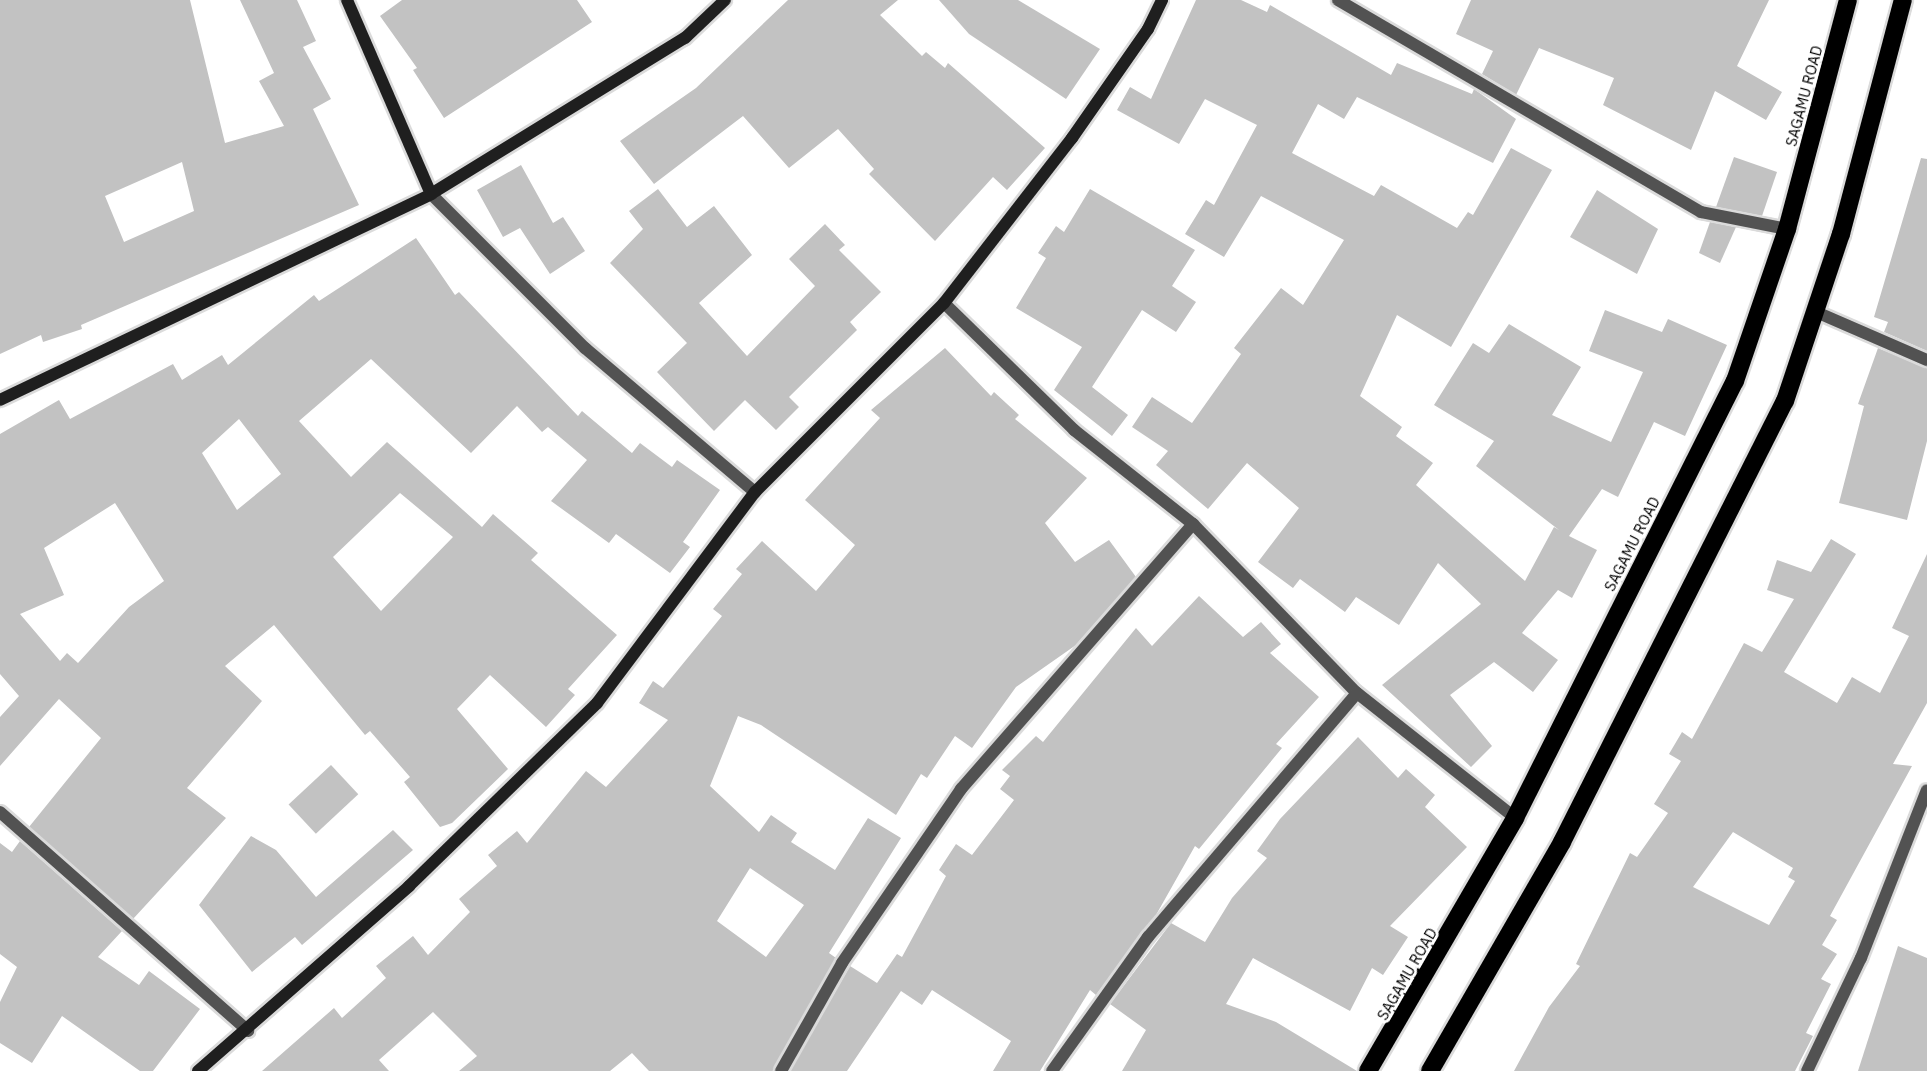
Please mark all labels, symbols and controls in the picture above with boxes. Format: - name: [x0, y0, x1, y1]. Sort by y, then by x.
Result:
- street label: SAGAMU ROAD: [1782, 44, 1826, 148]
- street label: SAGAMU ROAD: [1600, 494, 1664, 594]
- street label: SAGAMU ROAD: [1373, 925, 1441, 1023]

